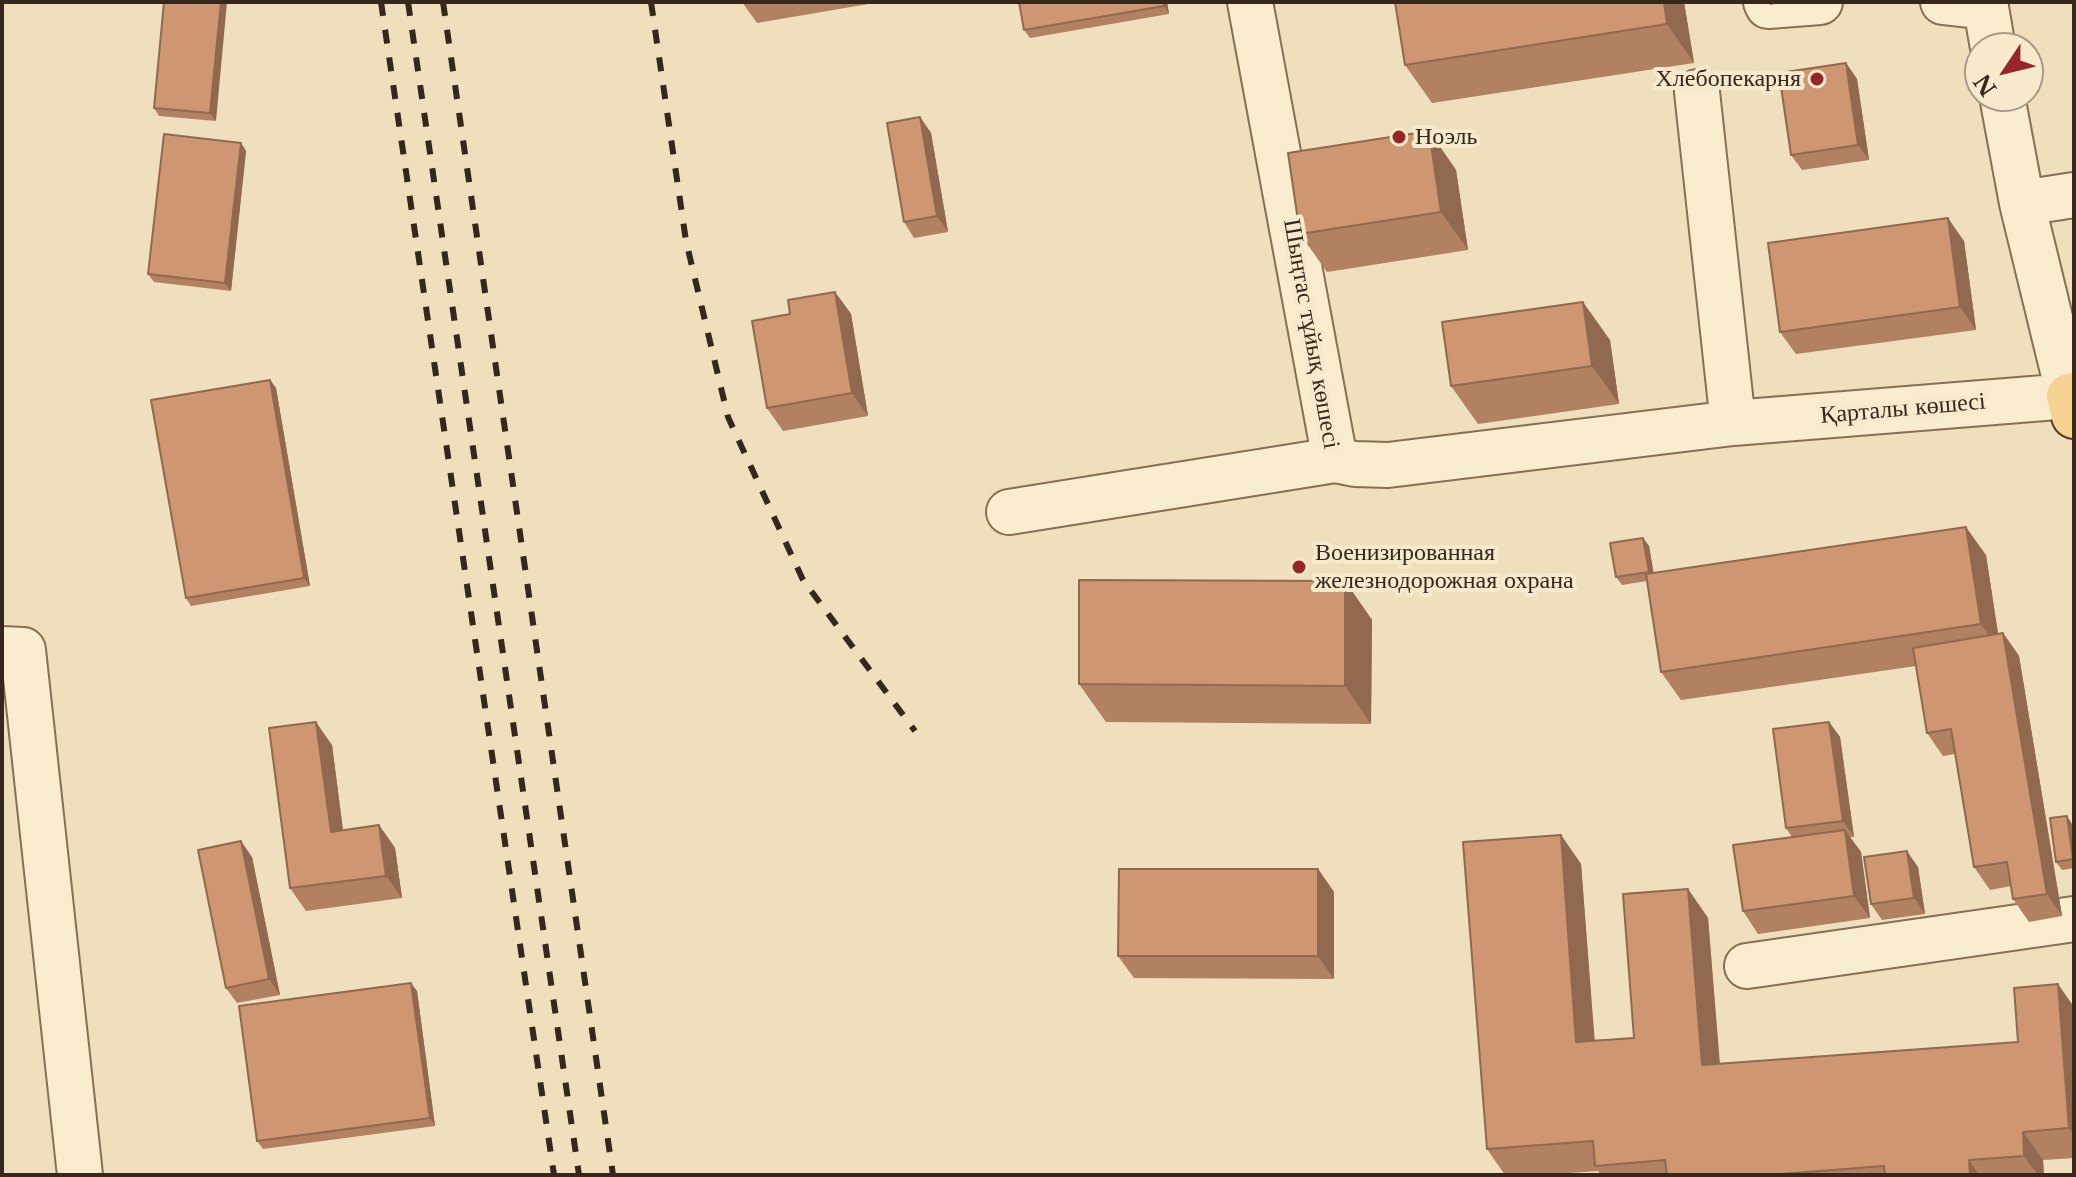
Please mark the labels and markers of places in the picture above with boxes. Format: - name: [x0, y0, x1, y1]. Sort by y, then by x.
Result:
- place label: Хлебопекарня: [1656, 65, 1801, 93]
- marker: Хлебопекарня: [1808, 70, 1826, 88]
- place label: Ноэль: [1415, 123, 1477, 151]
- marker: Ноэль: [1390, 128, 1408, 146]
- place label: Военизированная железнодорожная охрана: [1315, 539, 1574, 595]
- marker: Военизированная железнодорожная охрана: [1290, 558, 1308, 576]

